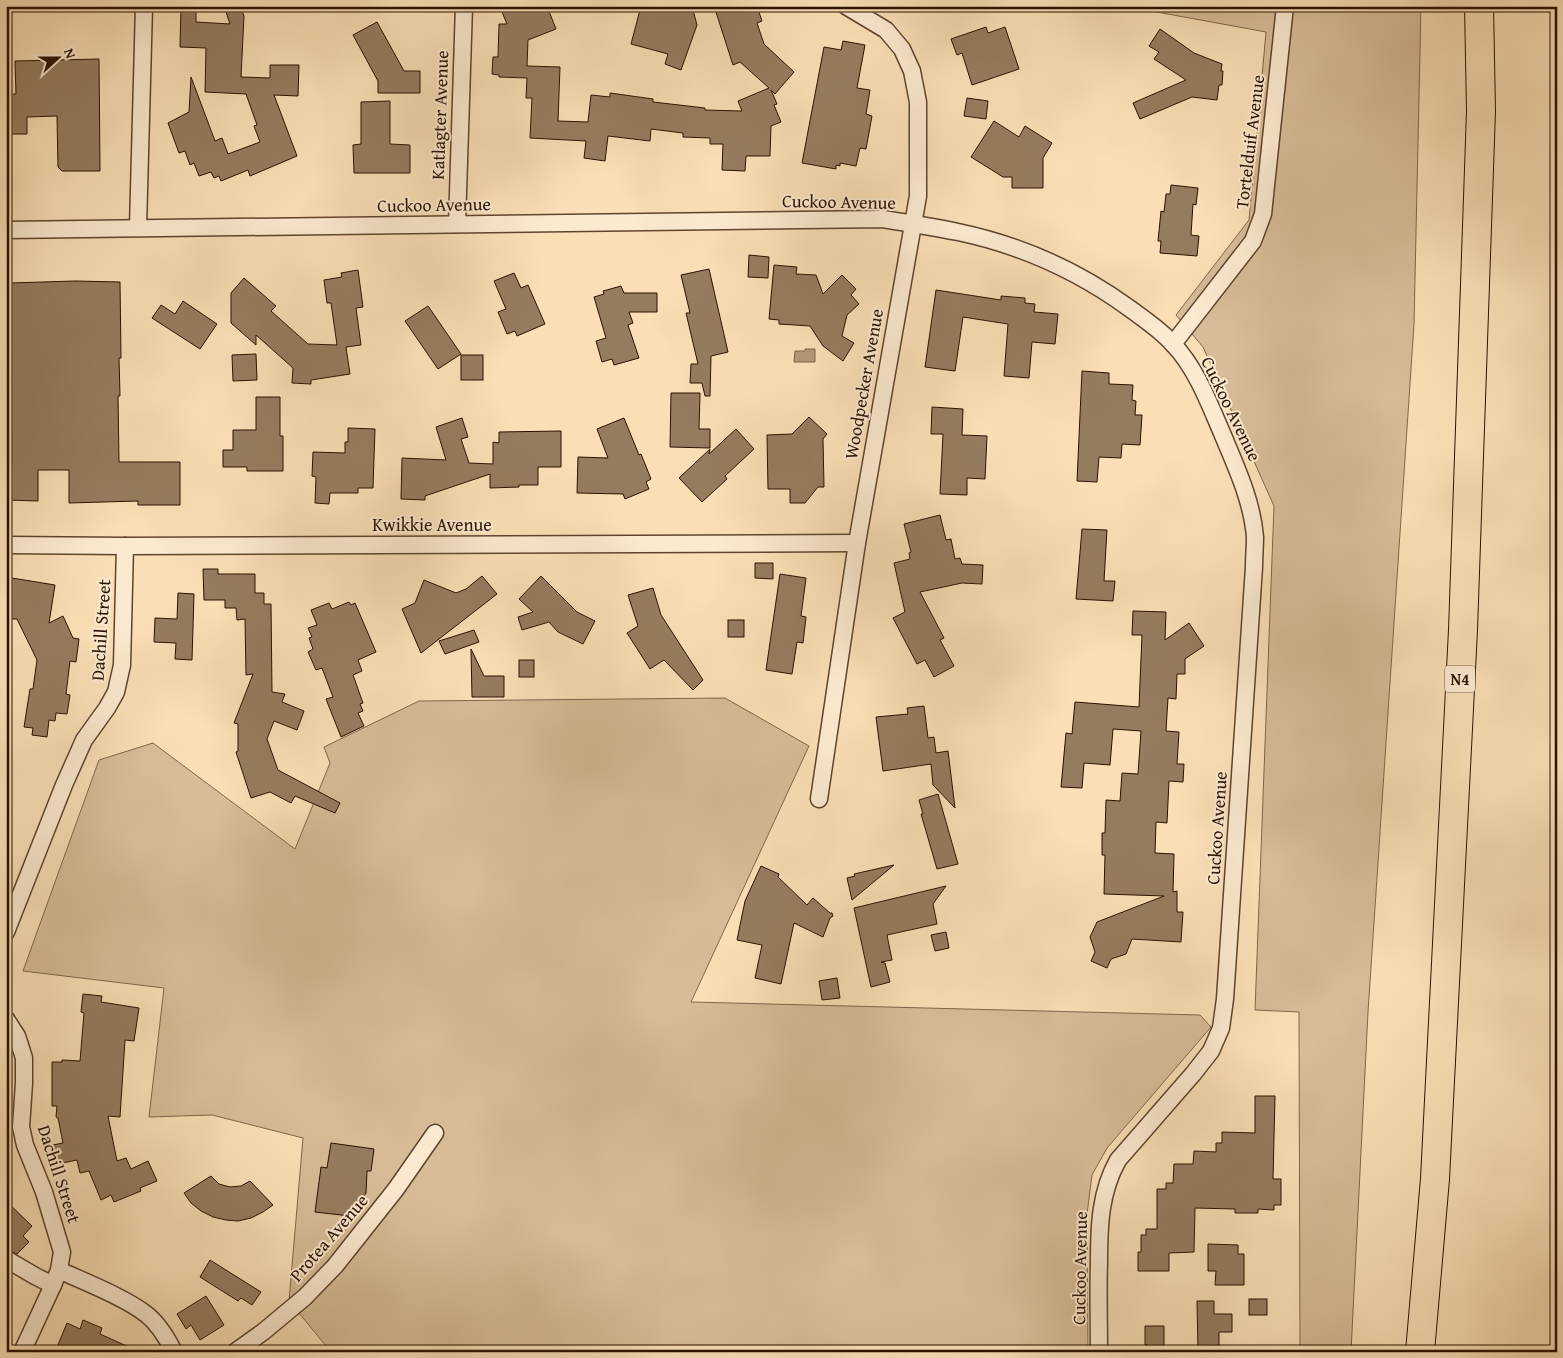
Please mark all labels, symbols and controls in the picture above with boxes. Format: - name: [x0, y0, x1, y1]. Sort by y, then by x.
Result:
- north arrow: [32, 32, 82, 82]
- text: N: [59, 45, 81, 62]
- street label: Katlagter Avenue: [424, 50, 455, 180]
- street label: Tortelduif Avenue: [1228, 73, 1271, 211]
- street label: Cuckoo Avenue: [782, 187, 896, 216]
- street label: Cuckoo Avenue: [377, 190, 491, 219]
- street label: Woodpecker Avenue: [837, 307, 890, 461]
- street label: Cuckoo Avenue: [1194, 352, 1268, 466]
- street label: Kwikkie Avenue: [372, 511, 492, 538]
- street label: Dachill Street: [83, 578, 118, 682]
- road number: N4: [1445, 666, 1475, 692]
- street label: Cuckoo Avenue: [1199, 770, 1234, 886]
- street label: Dachill Street: [31, 1121, 88, 1227]
- street label: Protea Avenue: [283, 1188, 374, 1288]
- street label: Cuckoo Avenue: [1065, 1211, 1094, 1325]

